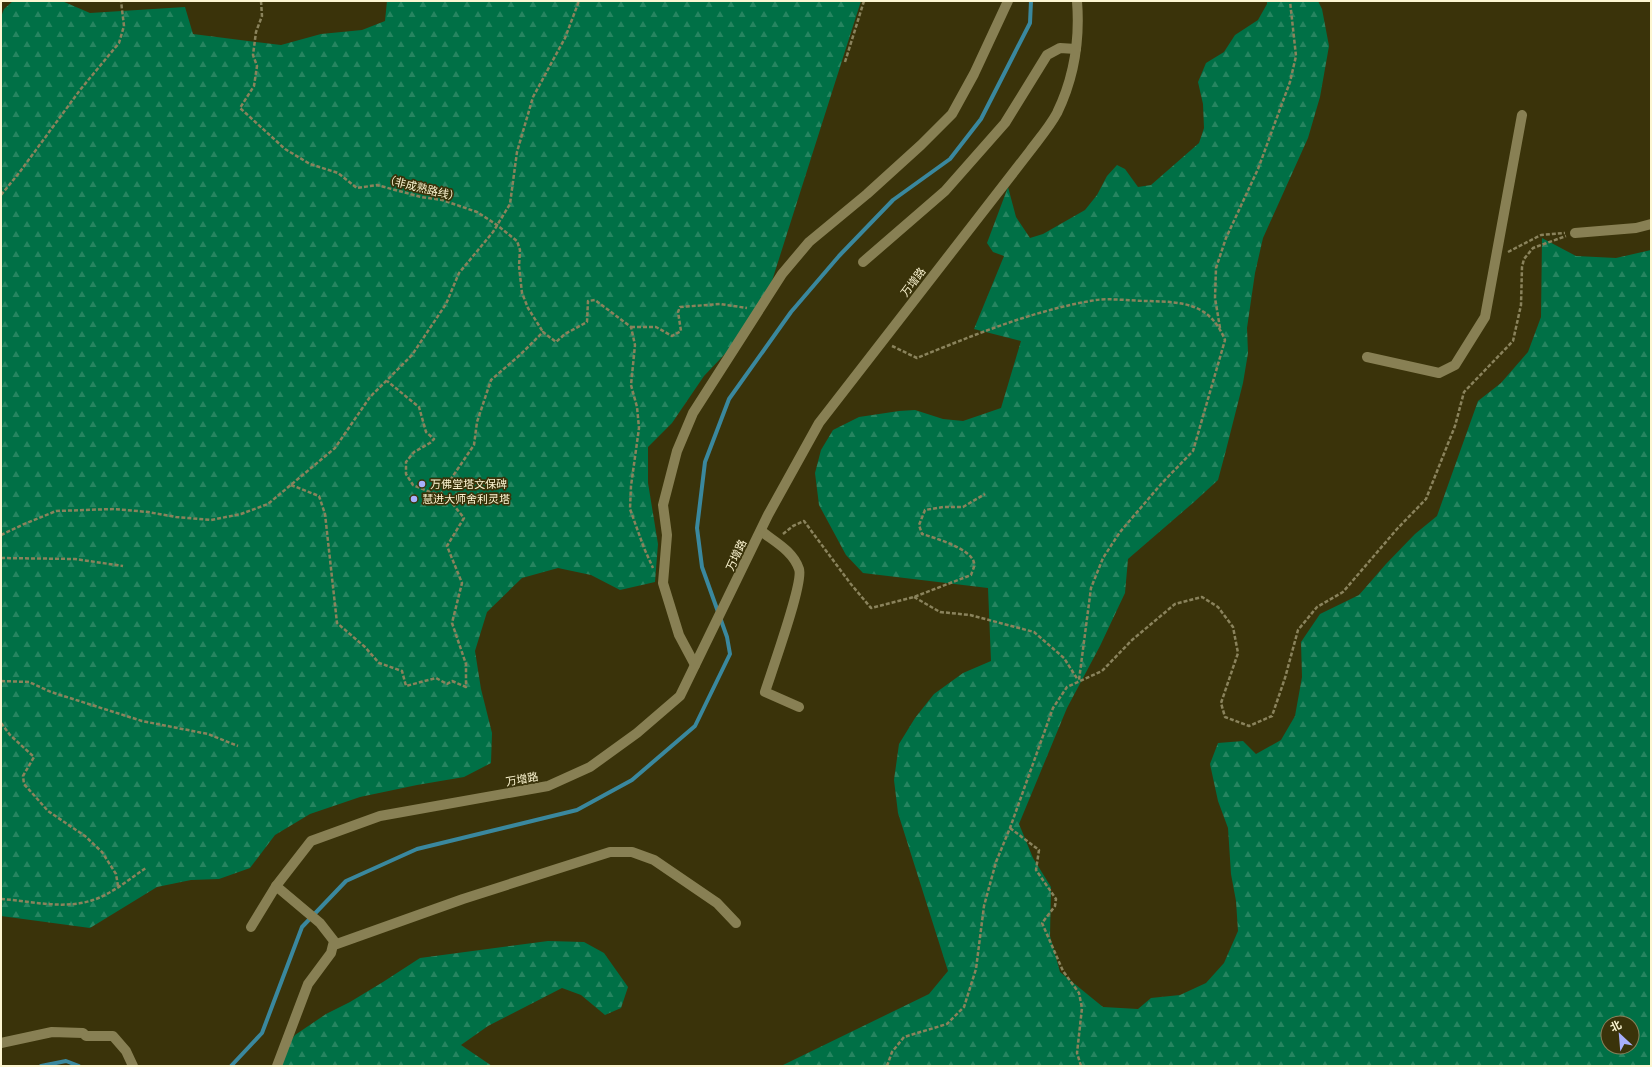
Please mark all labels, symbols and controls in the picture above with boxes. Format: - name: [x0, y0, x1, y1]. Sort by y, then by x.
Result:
- street label: （非成熟路线）: [383, 172, 461, 204]
- street label: 万增路: [897, 265, 929, 299]
- place label: 万佛堂塔文保碑: [430, 477, 507, 491]
- marker: 万佛堂塔文保碑: [417, 479, 427, 489]
- place label: 慧进大师舍利灵塔: [422, 492, 510, 506]
- marker: 慧进大师舍利灵塔: [409, 494, 419, 504]
- street label: 万增路: [723, 537, 749, 573]
- street label: 万增路: [505, 769, 539, 789]
- north arrow: [1600, 1015, 1640, 1055]
- text: 北: [1608, 1017, 1624, 1035]

